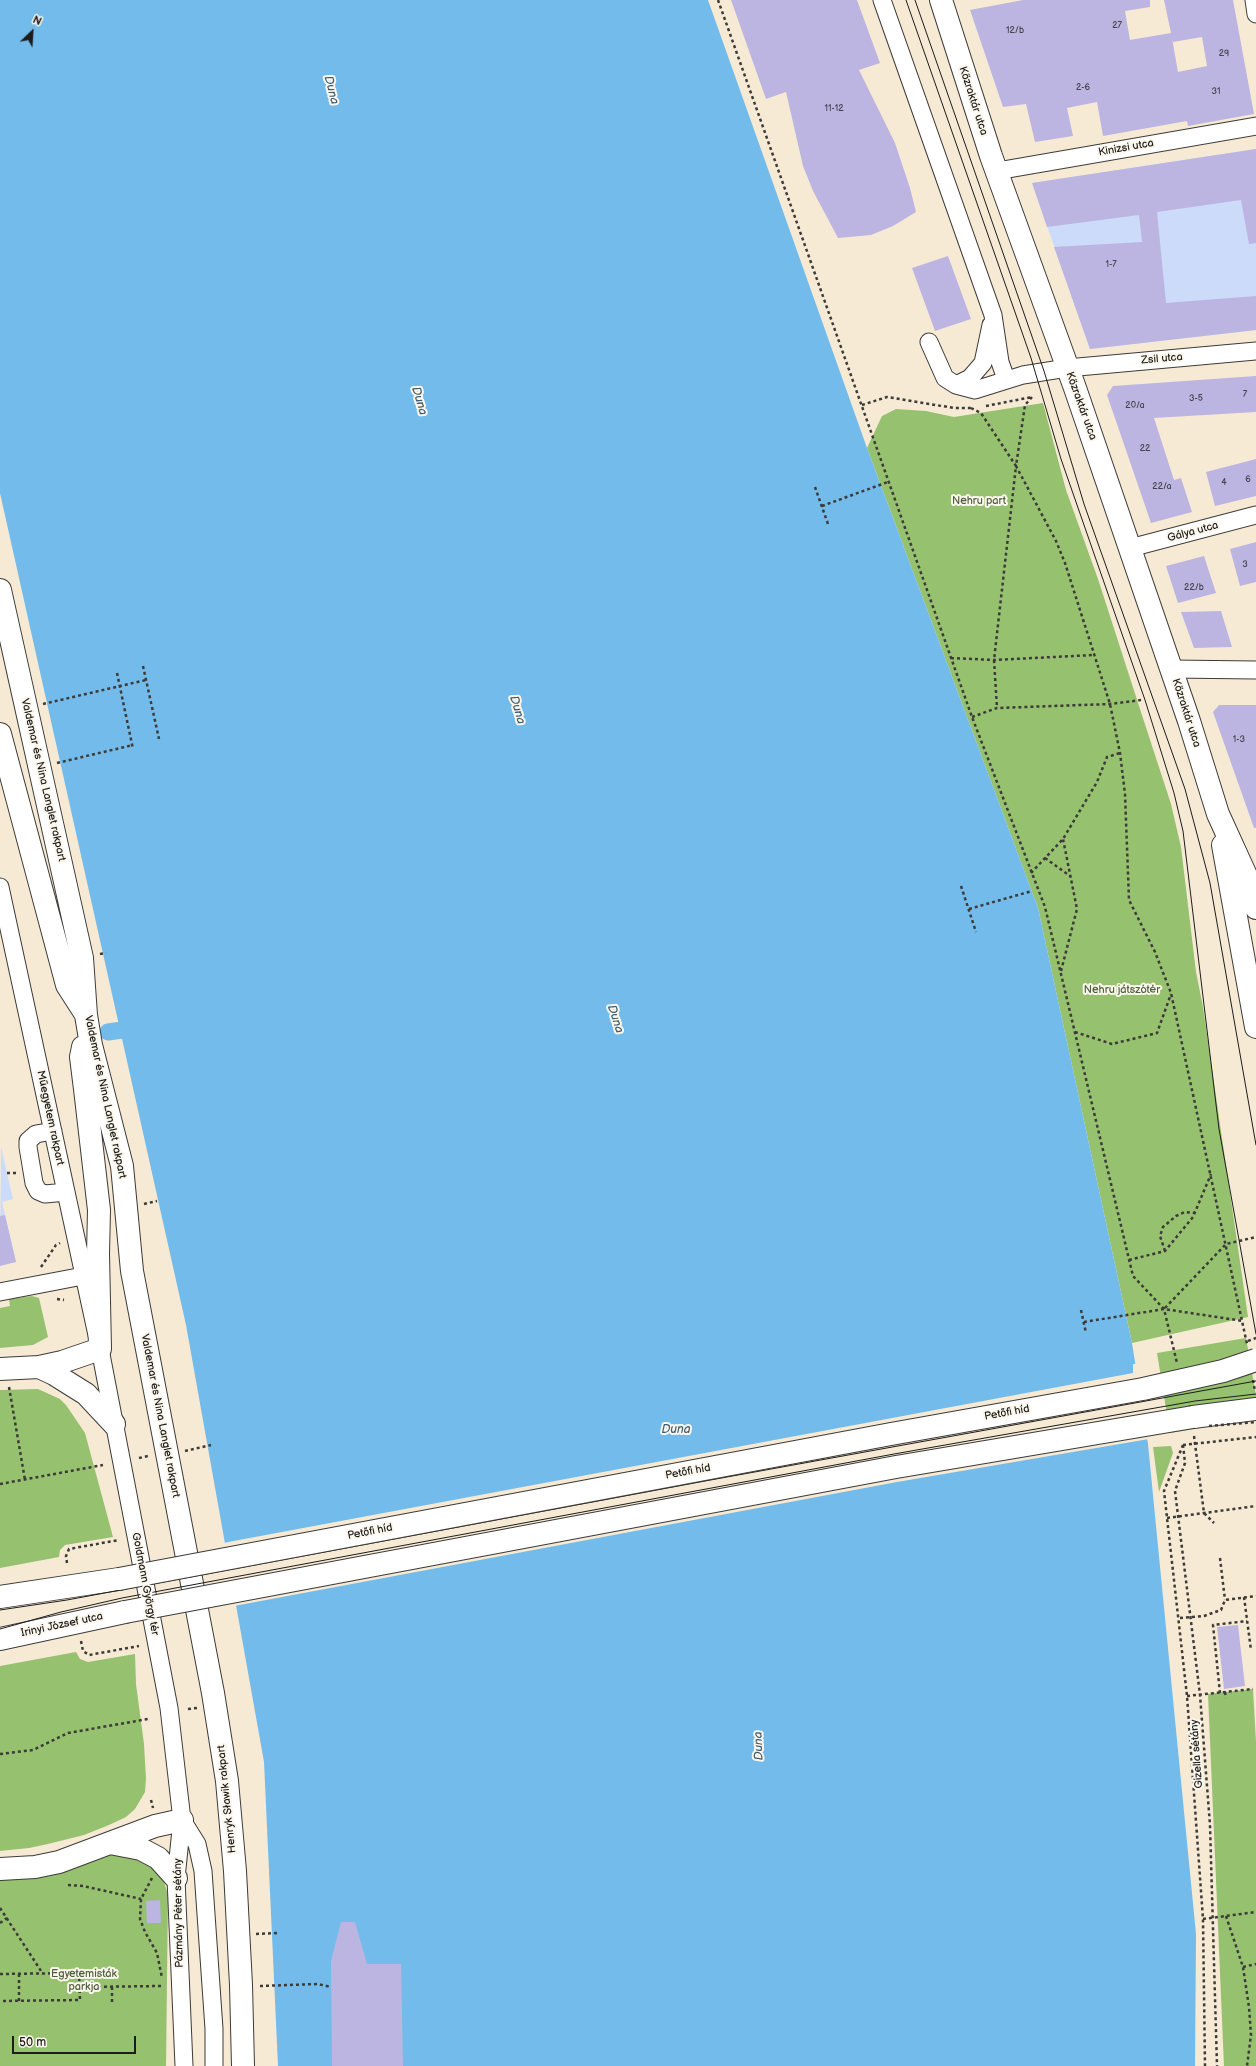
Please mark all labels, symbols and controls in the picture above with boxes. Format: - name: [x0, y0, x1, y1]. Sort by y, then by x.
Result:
- north arrow: [12, 12, 52, 52]
- text: N: [31, 13, 44, 28]
- house number: 27: [1112, 21, 1122, 31]
- house number: 12/b: [1006, 26, 1024, 36]
- house number: 29: [1219, 49, 1229, 59]
- street label: Közraktár utca: [956, 65, 990, 137]
- water label: Duna: [321, 74, 341, 106]
- house number: 2-6: [1076, 83, 1090, 93]
- house number: 31: [1211, 87, 1221, 97]
- house number: 11-12: [824, 104, 844, 114]
- street label: Kinizsi utca: [1097, 137, 1155, 159]
- house number: 1-7: [1105, 260, 1117, 270]
- street label: Zsil utca: [1141, 351, 1183, 367]
- street label: Közraktár utca: [1063, 370, 1099, 442]
- water label: Duna: [408, 385, 430, 417]
- house number: 7: [1243, 390, 1247, 400]
- house number: 3-5: [1189, 394, 1203, 404]
- house number: 20/a: [1125, 401, 1145, 411]
- house number: 22: [1140, 444, 1150, 454]
- house number: 6: [1245, 475, 1251, 485]
- house number: 4: [1221, 478, 1227, 488]
- house number: 22/a: [1152, 482, 1172, 492]
- park label: Nehru part: [952, 494, 1006, 508]
- street label: Gálya utca: [1166, 519, 1220, 545]
- house number: 3: [1242, 560, 1248, 570]
- house number: 22/b: [1184, 583, 1204, 593]
- street label: Közraktár utca: [1169, 677, 1203, 749]
- water label: Duna: [506, 694, 528, 726]
- street label: Valdemar és Nina Langlet rakpart: [18, 697, 68, 863]
- house number: 1-3: [1233, 735, 1245, 745]
- park label: Nehru játszótér: [1084, 983, 1160, 997]
- water label: Duna: [604, 1003, 626, 1035]
- street label: Valdemar és Nina Langlet rakpart: [81, 1014, 129, 1180]
- street label: Műegyetem rakpart: [34, 1069, 66, 1167]
- street label: Valdemar és Nina Langlet rakpart: [138, 1333, 182, 1499]
- street label: Petőfi híd: [983, 1403, 1031, 1423]
- water label: Duna: [662, 1423, 690, 1437]
- street label: Petőfi híd: [664, 1462, 712, 1482]
- street label: Petőfi híd: [346, 1521, 394, 1543]
- street label: Goldmann György tér: [129, 1531, 161, 1637]
- street label: Irinyi József utca: [20, 1610, 104, 1640]
- street label: Gizella sétány: [1188, 1719, 1206, 1789]
- water label: Duna: [751, 1731, 767, 1761]
- street label: Henryk Sławik rakpart: [215, 1744, 239, 1854]
- street label: Pázmány Péter sétány: [171, 1858, 187, 1968]
- park label: Egyetemisták parkja: [51, 1967, 117, 1993]
- scale bar: [14, 2028, 138, 2054]
- text: 50 m: [19, 2035, 46, 2050]

